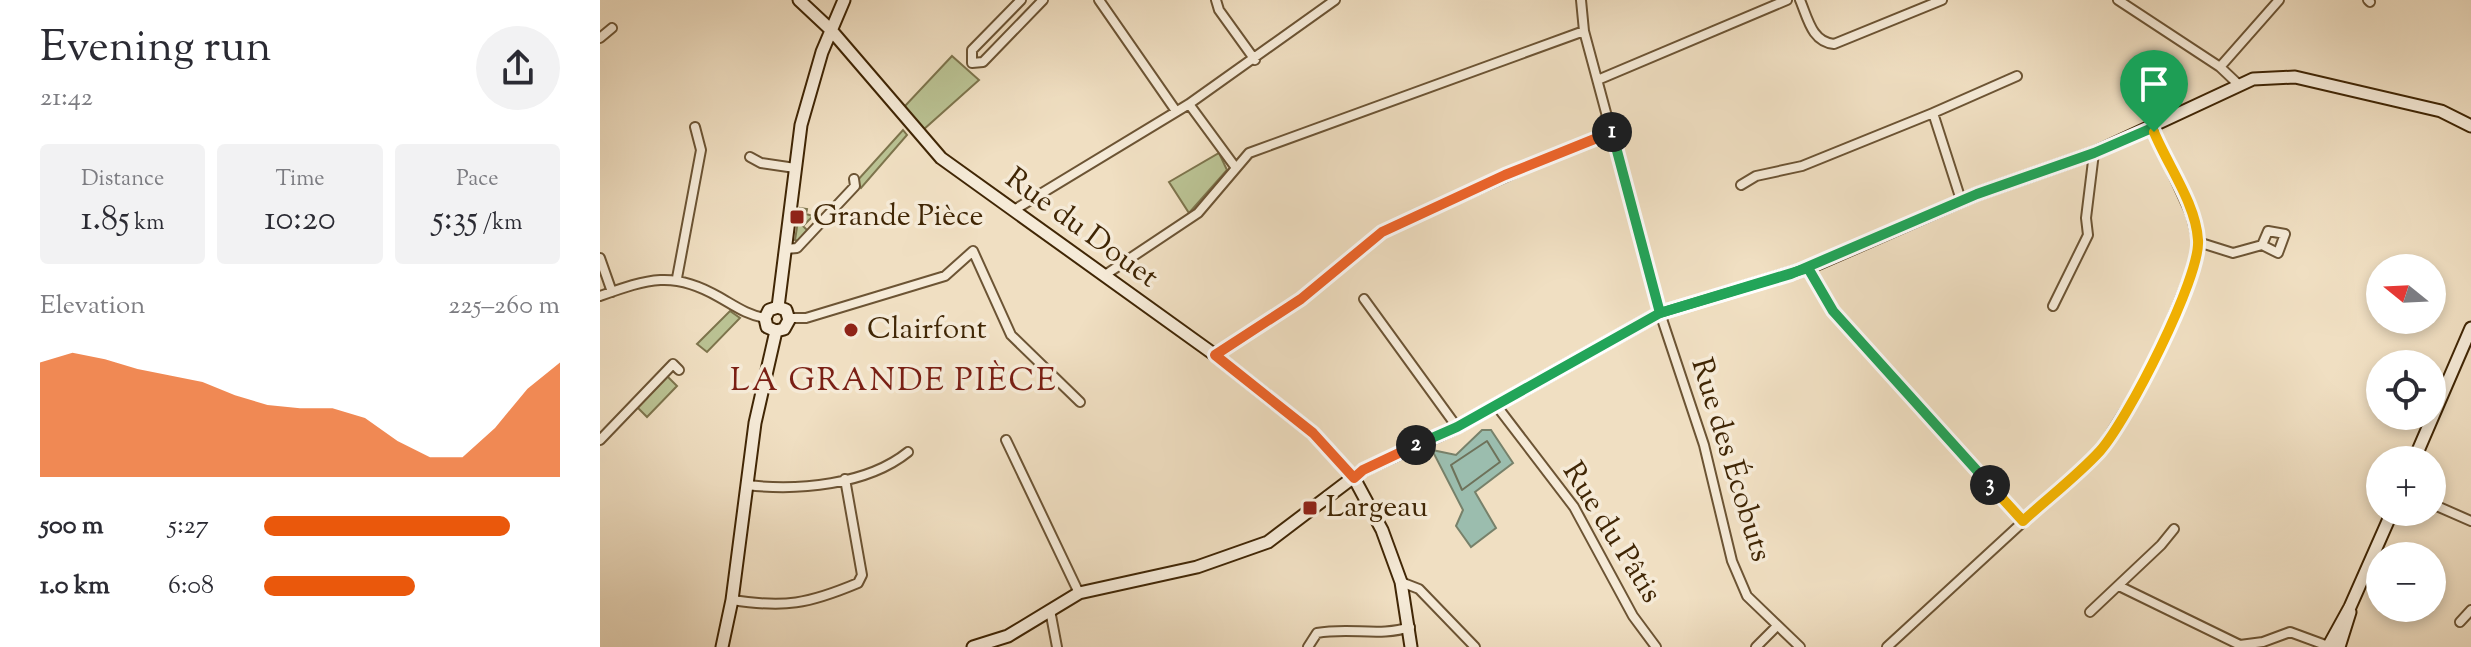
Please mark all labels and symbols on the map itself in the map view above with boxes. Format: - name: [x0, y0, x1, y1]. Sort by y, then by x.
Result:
- pin: [2120, 50, 2188, 132]
- pin: 1: [1592, 112, 1632, 152]
- street label: Rue du Douet: [995, 159, 1167, 299]
- place label: Grande Pièce: [813, 196, 983, 239]
- marker: Grande Pièce: [788, 208, 806, 226]
- north arrow: [2366, 254, 2446, 334]
- place label: Clairfont: [867, 309, 987, 352]
- marker: Clairfont: [842, 321, 860, 339]
- street label: Rue des Écobuts: [1679, 353, 1781, 567]
- district label: LA GRANDE PIÈCE: [730, 359, 1058, 405]
- pin: 2: [1396, 425, 1436, 465]
- street label: Rue du Pâtis: [1551, 454, 1671, 612]
- pin: 3: [1970, 465, 2010, 505]
- place label: Largeau: [1326, 487, 1428, 530]
- marker: Largeau: [1301, 499, 1319, 517]

